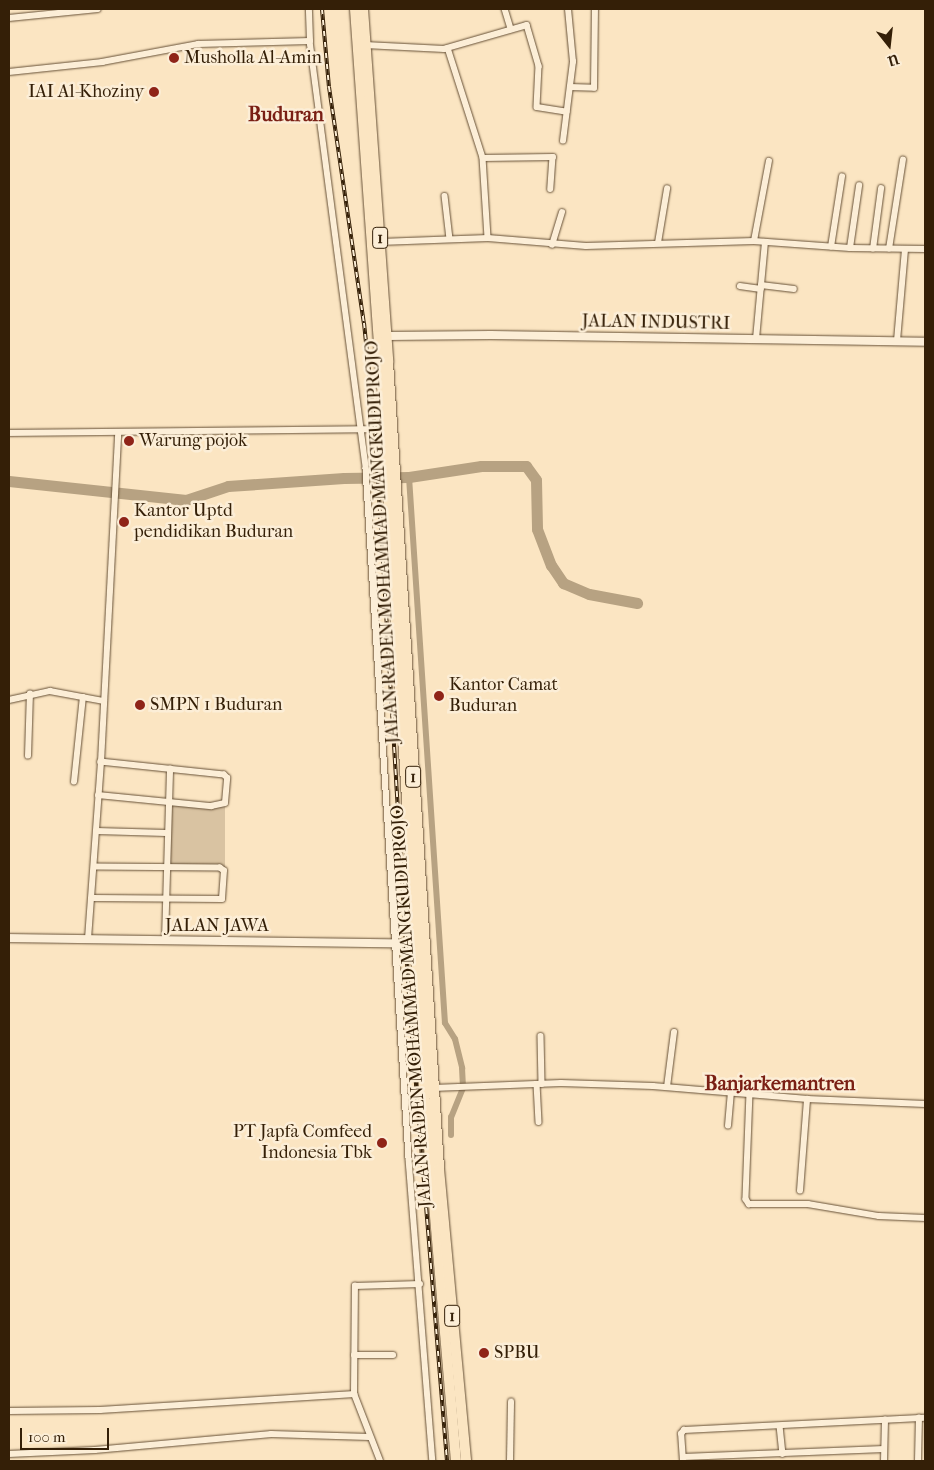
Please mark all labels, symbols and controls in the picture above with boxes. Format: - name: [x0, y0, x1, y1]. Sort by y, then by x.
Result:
- north arrow: [864, 20, 914, 70]
- place label: Musholla Al-Amin: [184, 47, 322, 69]
- text: U: [886, 50, 901, 70]
- marker: Musholla Al-Amin: [168, 52, 180, 64]
- place label: IAI Al-Khoziny: [28, 81, 144, 103]
- marker: IAI Al-Khoziny: [148, 86, 160, 98]
- district label: Buduran: [248, 102, 324, 126]
- road number: 1: [371, 224, 389, 252]
- street label: JALAN INDUSTRI: [582, 311, 730, 335]
- street label: JALAN RADEN MOHAMMAD MANGKUDIPROJO: [362, 340, 404, 744]
- place label: Warung pojok: [139, 430, 247, 452]
- marker: Warung pojok: [123, 435, 135, 447]
- place label: Kantor Uptd pendidikan Buduran: [134, 501, 293, 544]
- marker: Kantor Uptd pendidikan Buduran: [118, 516, 130, 528]
- place label: Kantor Camat Buduran: [449, 675, 558, 718]
- marker: Kantor Camat Buduran: [433, 690, 445, 702]
- place label: SMPN 1 Buduran: [150, 694, 282, 716]
- marker: SMPN 1 Buduran: [134, 699, 146, 711]
- road number: 1: [404, 764, 422, 790]
- street label: JALAN RADEN MOHAMMAD MANGKUDIPROJO: [387, 804, 437, 1208]
- street label: JALAN JAWA: [165, 915, 269, 937]
- district label: Banjarkemantren: [705, 1071, 855, 1095]
- place label: PT Japfa Comfeed Indonesia Tbk: [233, 1122, 372, 1164]
- marker: PT Japfa Comfeed Indonesia Tbk: [376, 1137, 388, 1149]
- road number: 1: [443, 1302, 461, 1330]
- place label: SPBU: [494, 1342, 540, 1364]
- marker: SPBU: [478, 1347, 490, 1359]
- scale bar: [22, 1418, 111, 1450]
- text: 100 m: [28, 1428, 66, 1446]

